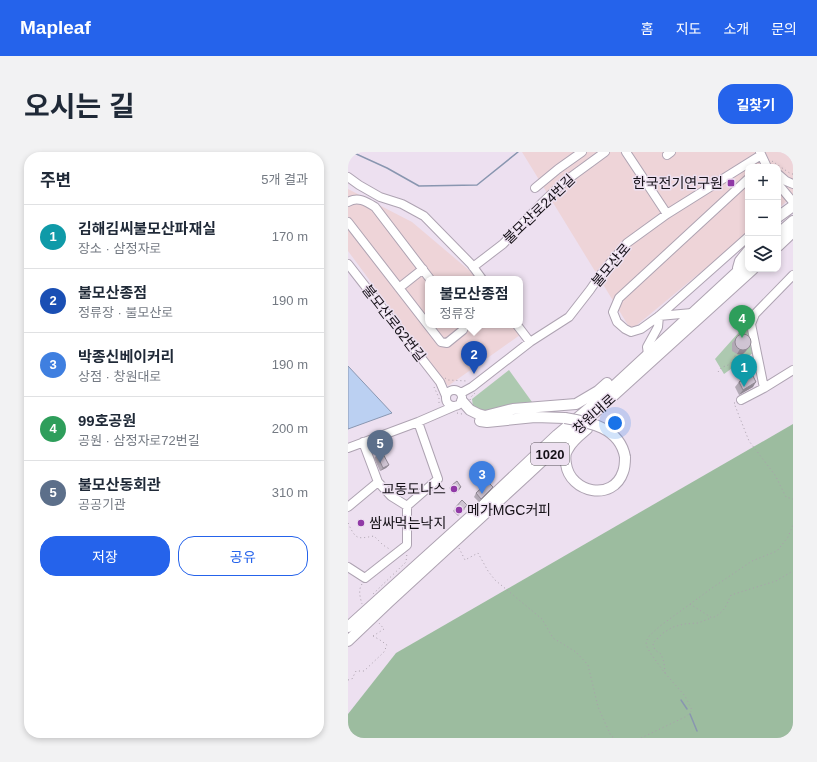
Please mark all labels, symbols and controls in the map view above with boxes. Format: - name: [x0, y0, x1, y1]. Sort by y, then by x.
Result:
- text: Mapleaf: [20, 17, 91, 38]
- text: 홈: [641, 21, 654, 37]
- text: 지도: [676, 21, 701, 37]
- text: 소개: [723, 21, 749, 37]
- text: 문의: [771, 21, 797, 37]
- button: 길찾기: [718, 84, 793, 124]
- text: 오시는 길: [24, 91, 135, 122]
- map controls: [745, 164, 781, 272]
- button: +: [745, 164, 781, 200]
- text: 주변: [40, 171, 71, 190]
- street label: 불모산로24번길: [500, 171, 578, 247]
- text: 5개 결과: [261, 172, 308, 187]
- place label: 한국전기연구원: [633, 175, 723, 191]
- marker: 한국전기연구원: [726, 178, 736, 188]
- button: −: [745, 200, 781, 236]
- text: 김해김씨불모산파재실: [78, 220, 216, 237]
- text: 1: [49, 229, 57, 244]
- text: 170 m: [272, 229, 308, 244]
- button: layers: [745, 236, 781, 272]
- street label: 불모산로: [588, 240, 634, 290]
- text: 장소 · 삼정자로: [78, 241, 161, 256]
- popup: [425, 276, 523, 328]
- street label: 불모산로62번길: [359, 281, 429, 365]
- text: 불모산종점: [78, 284, 147, 301]
- text: 불모산종점: [439, 285, 509, 302]
- text: 2: [49, 293, 57, 308]
- text: 190 m: [272, 293, 308, 308]
- text: 정류장 · 불모산로: [78, 305, 173, 320]
- pin: 4: [729, 305, 755, 338]
- text: 정류장: [439, 306, 475, 321]
- pin: 2: [461, 341, 487, 374]
- text: 박종신베이커리: [78, 348, 175, 365]
- pin: 1: [731, 354, 757, 387]
- text: 3: [49, 357, 57, 372]
- text: 190 m: [272, 357, 308, 372]
- text: 상점 · 창원대로: [78, 369, 161, 384]
- street label: 창원대로: [569, 391, 619, 437]
- text: 99호공원: [78, 412, 136, 429]
- your location: [605, 413, 625, 433]
- text: 4: [49, 421, 57, 436]
- text: 200 m: [272, 421, 308, 436]
- pin: 5: [367, 430, 393, 463]
- text: 공원 · 삼정자로72번길: [78, 433, 200, 448]
- road number: 1020: [531, 443, 569, 465]
- pin: 3: [469, 461, 495, 494]
- text: 불모산동회관: [78, 476, 161, 493]
- place label: 교동도나스: [382, 481, 446, 497]
- marker: 교동도나스: [449, 484, 459, 494]
- text: 5: [49, 485, 57, 500]
- text: 310 m: [272, 485, 308, 500]
- text: 공공기관: [78, 497, 126, 512]
- place label: 메가MGC커피: [467, 502, 551, 518]
- marker: 메가MGC커피: [454, 505, 464, 515]
- place label: 쌈싸먹는낙지: [369, 515, 446, 531]
- marker: 쌈싸먹는낙지: [356, 518, 366, 528]
- button: 저장: [40, 536, 170, 576]
- button: 공유: [178, 536, 308, 576]

